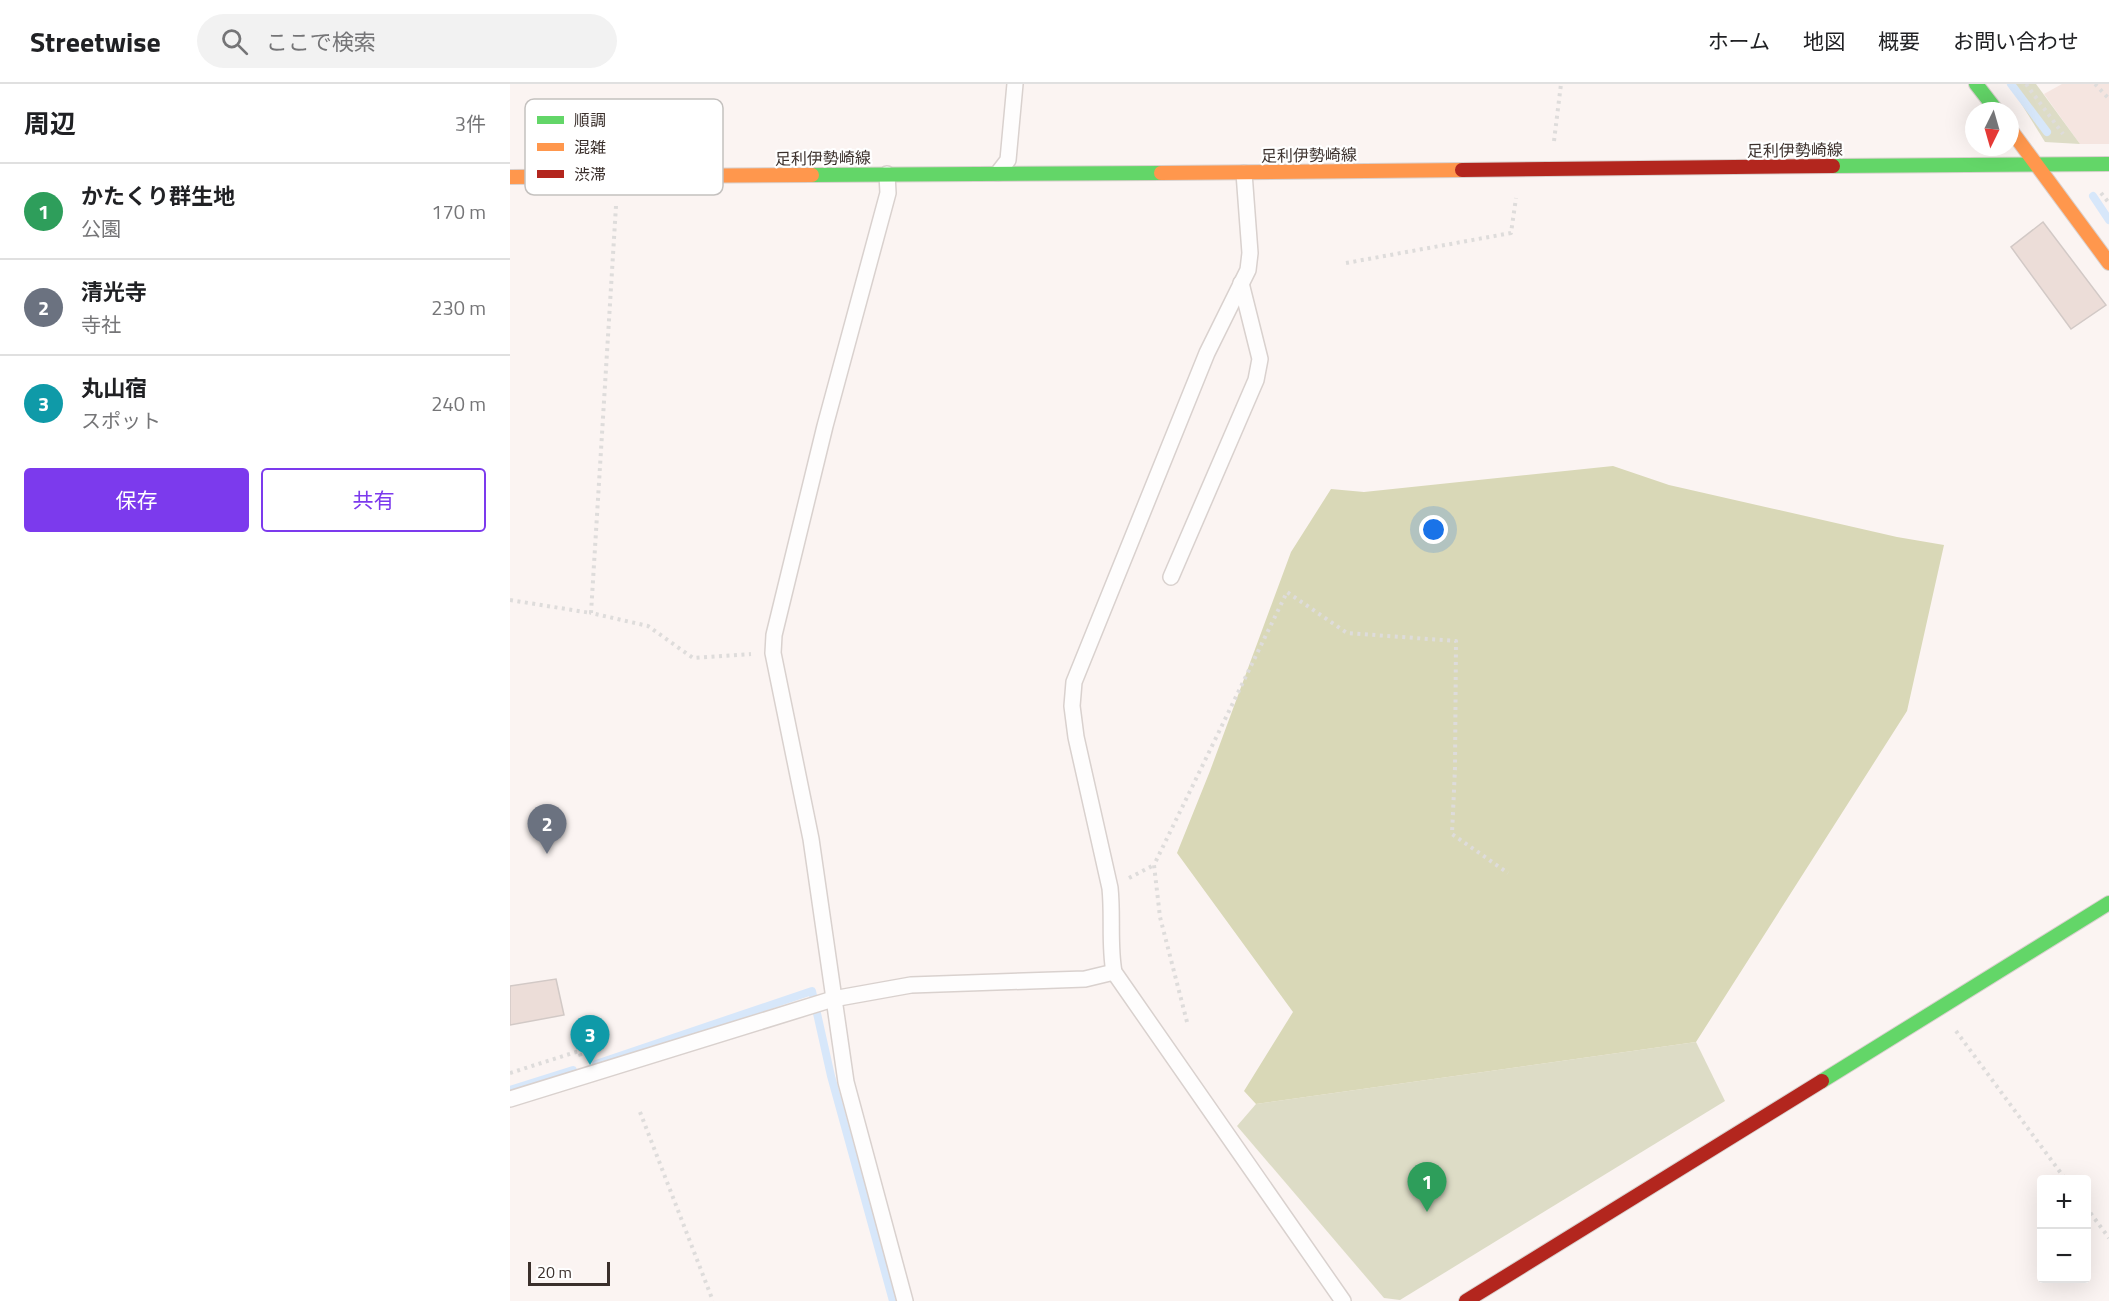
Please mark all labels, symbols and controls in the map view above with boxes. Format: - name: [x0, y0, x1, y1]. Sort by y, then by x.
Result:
- search box: [197, 14, 617, 68]
- text: Streetwise: [30, 20, 161, 63]
- icon: search: [218, 25, 251, 58]
- text: ここで検索: [266, 25, 376, 59]
- text: ホーム: [1708, 25, 1770, 57]
- text: 地図: [1803, 25, 1845, 57]
- text: 概要: [1878, 25, 1920, 57]
- text: お問い合わせ: [1953, 25, 2079, 57]
- legend: [525, 99, 723, 195]
- north arrow: [1965, 102, 2019, 156]
- text: 周辺: [24, 104, 76, 143]
- text: 3件: [455, 108, 486, 139]
- text: 順調: [574, 108, 606, 132]
- text: 混雑: [574, 135, 606, 159]
- street label: 足利伊勢崎線: [1747, 137, 1843, 163]
- street label: 足利伊勢崎線: [1261, 142, 1357, 168]
- street label: 足利伊勢崎線: [775, 145, 871, 171]
- text: 渋滞: [574, 162, 606, 186]
- text: かたくり群生地: [81, 179, 235, 213]
- text: 1: [38, 196, 49, 227]
- text: 170 m: [431, 196, 486, 227]
- text: 公園: [81, 213, 121, 244]
- text: 清光寺: [81, 275, 147, 309]
- text: 2: [38, 292, 49, 323]
- text: 230 m: [431, 292, 486, 323]
- text: 寺社: [81, 309, 121, 340]
- text: 丸山宿: [81, 371, 147, 405]
- text: 3: [38, 388, 49, 419]
- text: 240 m: [431, 388, 486, 419]
- text: スポット: [81, 405, 161, 436]
- button: 保存: [24, 468, 249, 532]
- button: 共有: [261, 468, 486, 532]
- your location: [1419, 515, 1448, 544]
- pin: 2: [528, 804, 567, 854]
- pin: 3: [570, 1016, 610, 1065]
- pin: 1: [1408, 1162, 1446, 1212]
- map controls: [2037, 1175, 2091, 1283]
- button: +: [2037, 1175, 2091, 1229]
- button: −: [2037, 1229, 2091, 1283]
- scale bar: [528, 1259, 610, 1286]
- text: 20 m: [537, 1260, 572, 1284]

